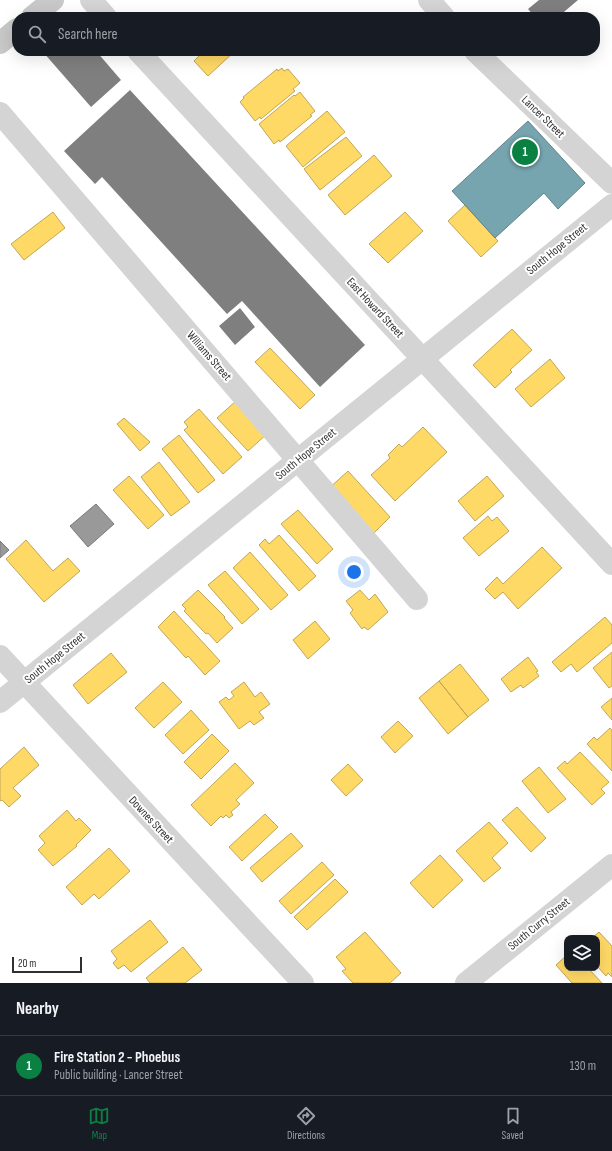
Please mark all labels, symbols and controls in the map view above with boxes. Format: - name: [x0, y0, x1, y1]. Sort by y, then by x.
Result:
- search box: [12, 12, 600, 56]
- icon: search: [26, 23, 48, 45]
- text: Search here: [58, 25, 118, 44]
- street label: Lancer Street: [518, 93, 568, 142]
- pin: 1: [512, 137, 538, 167]
- street label: South Hope Street: [524, 220, 591, 278]
- street label: East Howard Street: [343, 275, 407, 342]
- street label: Williams Street: [183, 328, 235, 384]
- street label: South Hope Street: [273, 425, 340, 483]
- your location: [344, 562, 364, 582]
- street label: South Hope Street: [22, 629, 89, 687]
- street label: Downes Street: [125, 793, 177, 847]
- street label: South Curry Street: [505, 894, 573, 954]
- map controls: [564, 935, 600, 971]
- button: layers: [564, 935, 600, 971]
- scale bar: [12, 955, 82, 974]
- text: 20 m: [18, 957, 36, 970]
- text: Nearby: [16, 999, 59, 1019]
- text: Fire Station 2 - Phoebus: [54, 1048, 180, 1067]
- text: 1: [26, 1058, 32, 1074]
- text: 130 m: [570, 1058, 596, 1074]
- text: Public building · Lancer Street: [54, 1067, 183, 1083]
- tab: Map: [88, 1105, 110, 1142]
- tab: Directions: [287, 1105, 325, 1142]
- tab: Saved: [502, 1105, 524, 1142]

